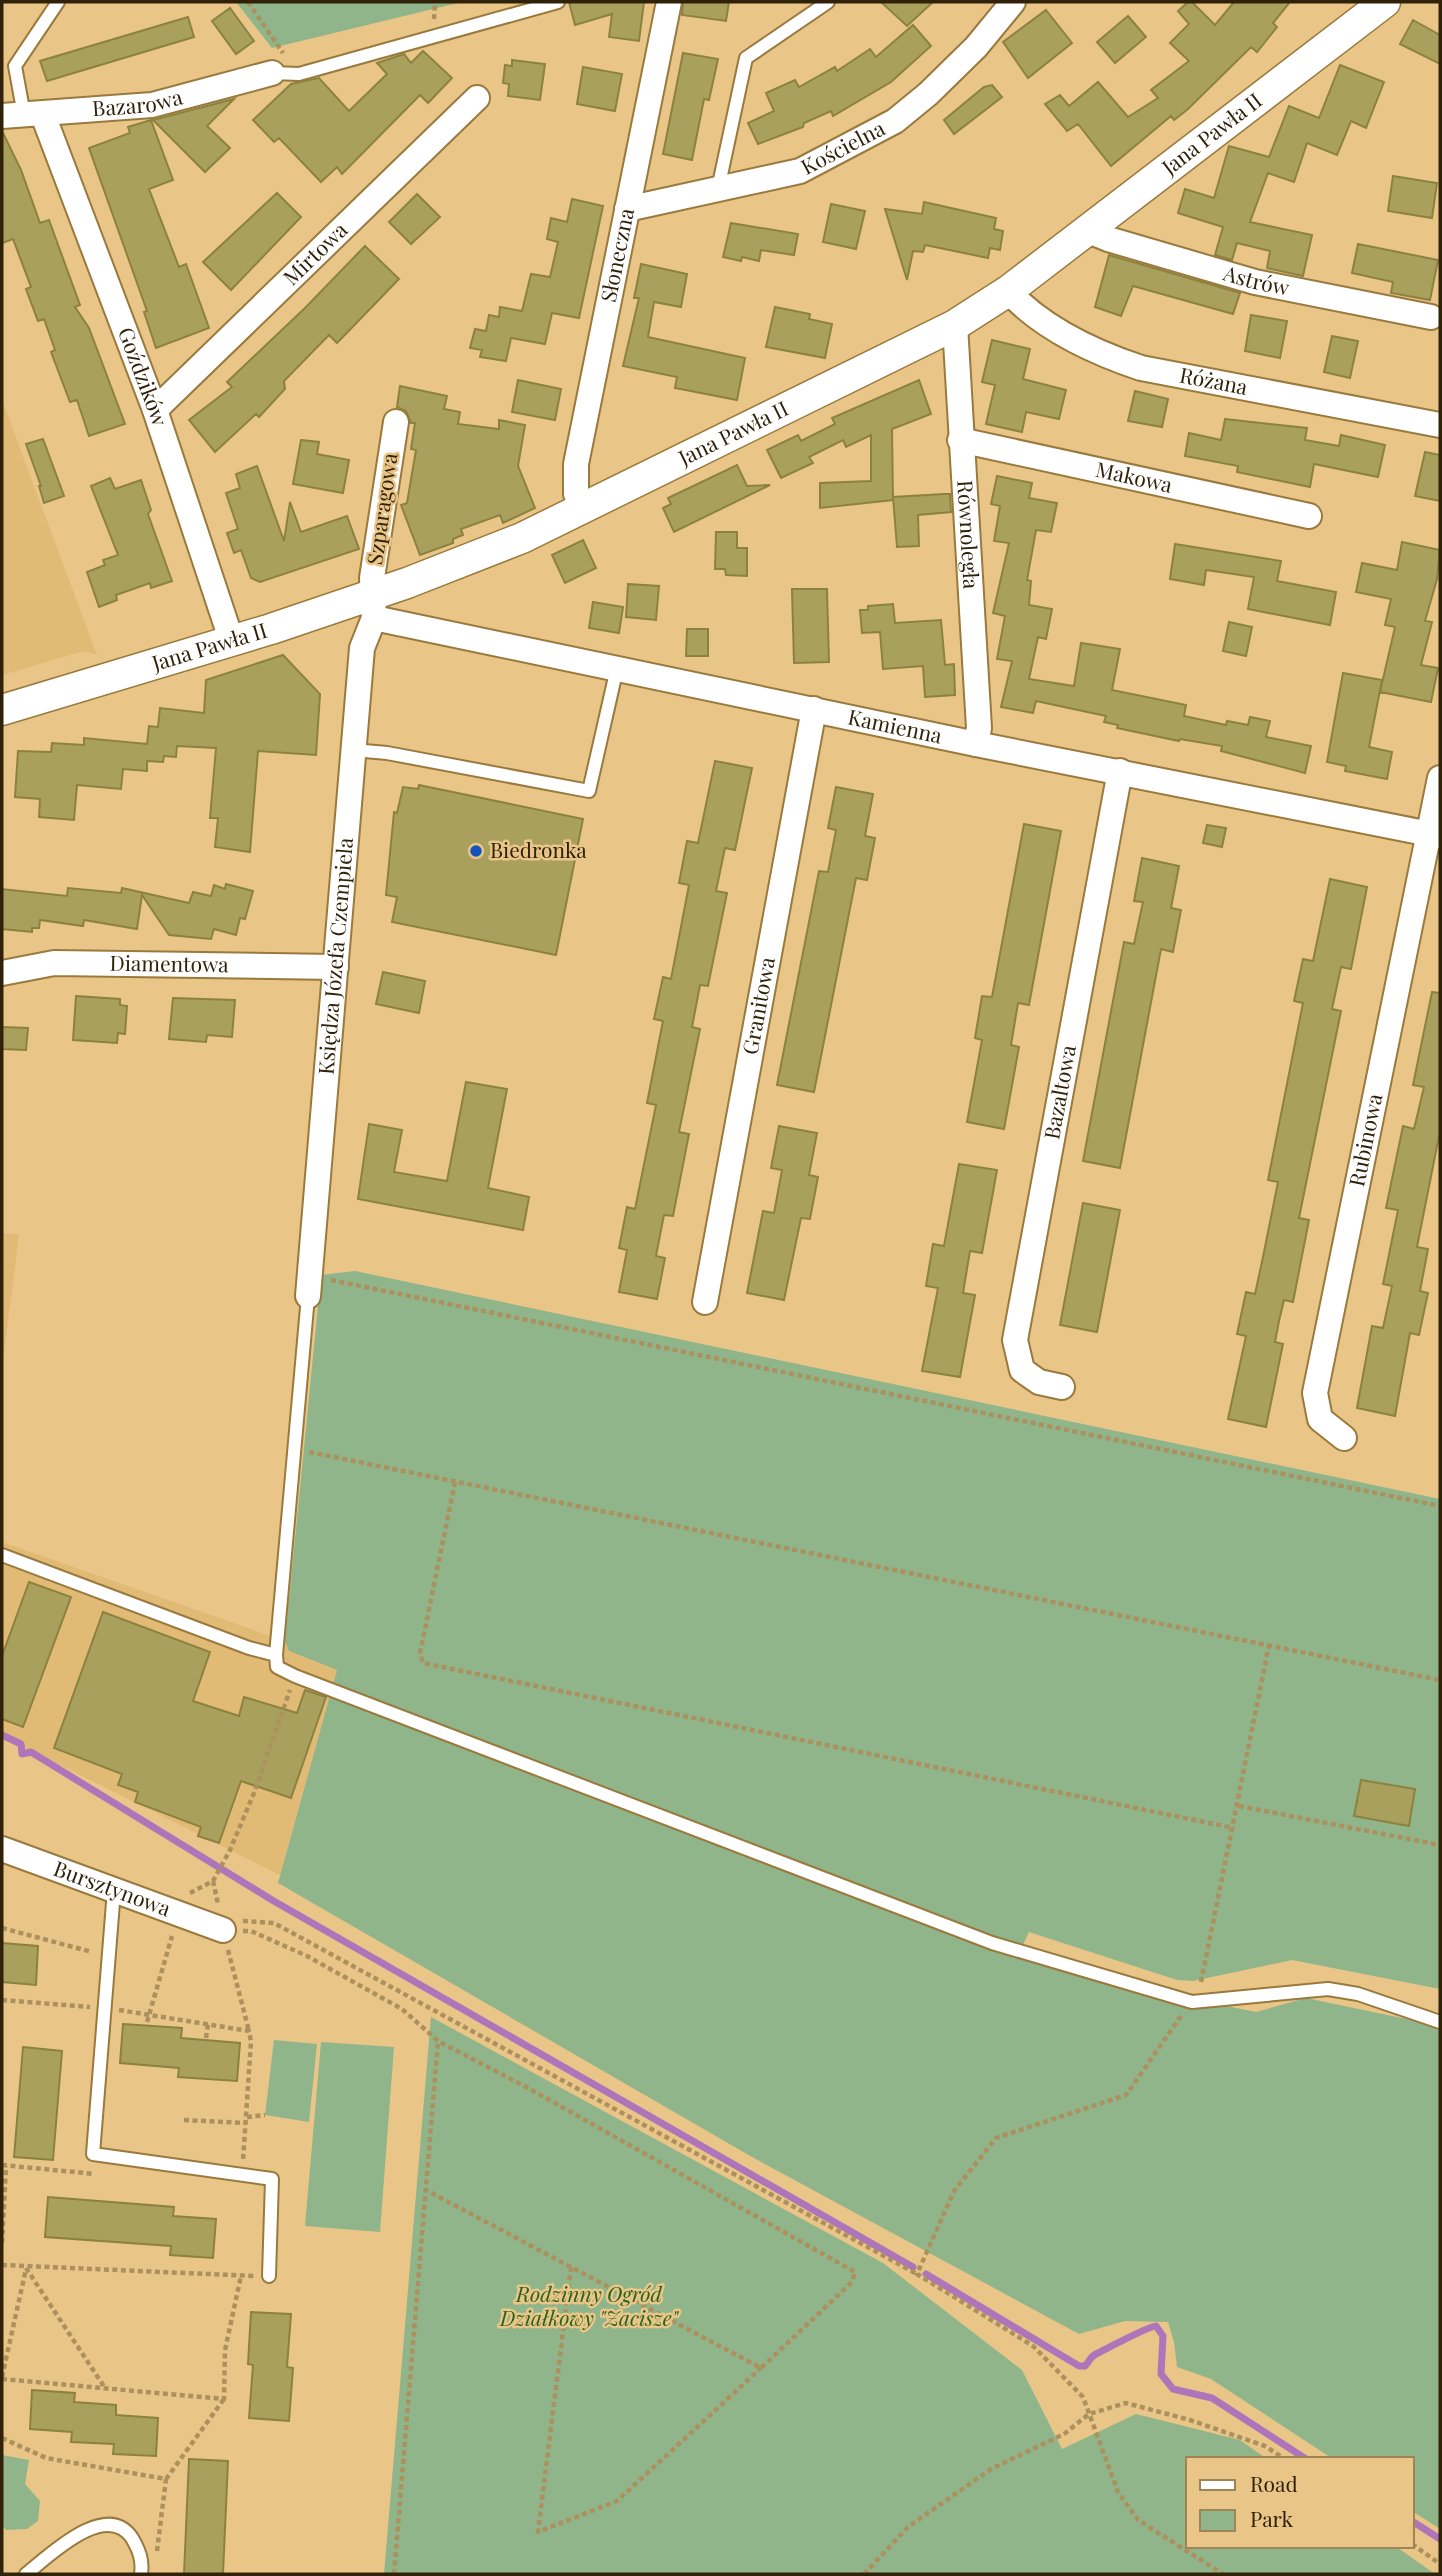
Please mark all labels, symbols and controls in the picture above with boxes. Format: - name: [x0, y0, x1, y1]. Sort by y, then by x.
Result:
- street label: Bazarowa: [91, 81, 186, 121]
- street label: Jana Pawła II: [1155, 86, 1267, 181]
- street label: Kościelna: [796, 113, 889, 180]
- street label: Słoneczna: [593, 205, 639, 304]
- street label: Mirtowa: [276, 215, 353, 290]
- street label: Astrów: [1220, 257, 1293, 301]
- street label: Goździków: [113, 323, 175, 430]
- street label: Różana: [1177, 360, 1251, 400]
- street label: Jana Pawła II: [673, 393, 792, 471]
- street label: Szparagowa: [359, 451, 403, 566]
- street label: Makowa: [1094, 454, 1176, 498]
- street label: Równoległa: [952, 479, 987, 590]
- street label: Jana Pawła II: [147, 615, 270, 676]
- street label: Kamienna: [846, 702, 945, 749]
- place label: Biedronka: [490, 835, 587, 863]
- street label: Księdza Józefa Czempiela: [310, 836, 358, 1076]
- marker: Biedronka: [468, 843, 484, 859]
- street label: Diamentowa: [109, 948, 229, 977]
- street label: Granitowa: [735, 954, 780, 1057]
- street label: Bazaltowa: [1036, 1042, 1081, 1141]
- street label: Rubinowa: [1341, 1090, 1388, 1189]
- street label: Bursztynowa: [50, 1853, 175, 1922]
- park label: Rodzinny Ogród Działkowy "Zacisze": [499, 2279, 680, 2331]
- legend: [1186, 2457, 1414, 2548]
- text: Road: [1250, 2469, 1298, 2497]
- text: Park: [1250, 2504, 1294, 2532]

